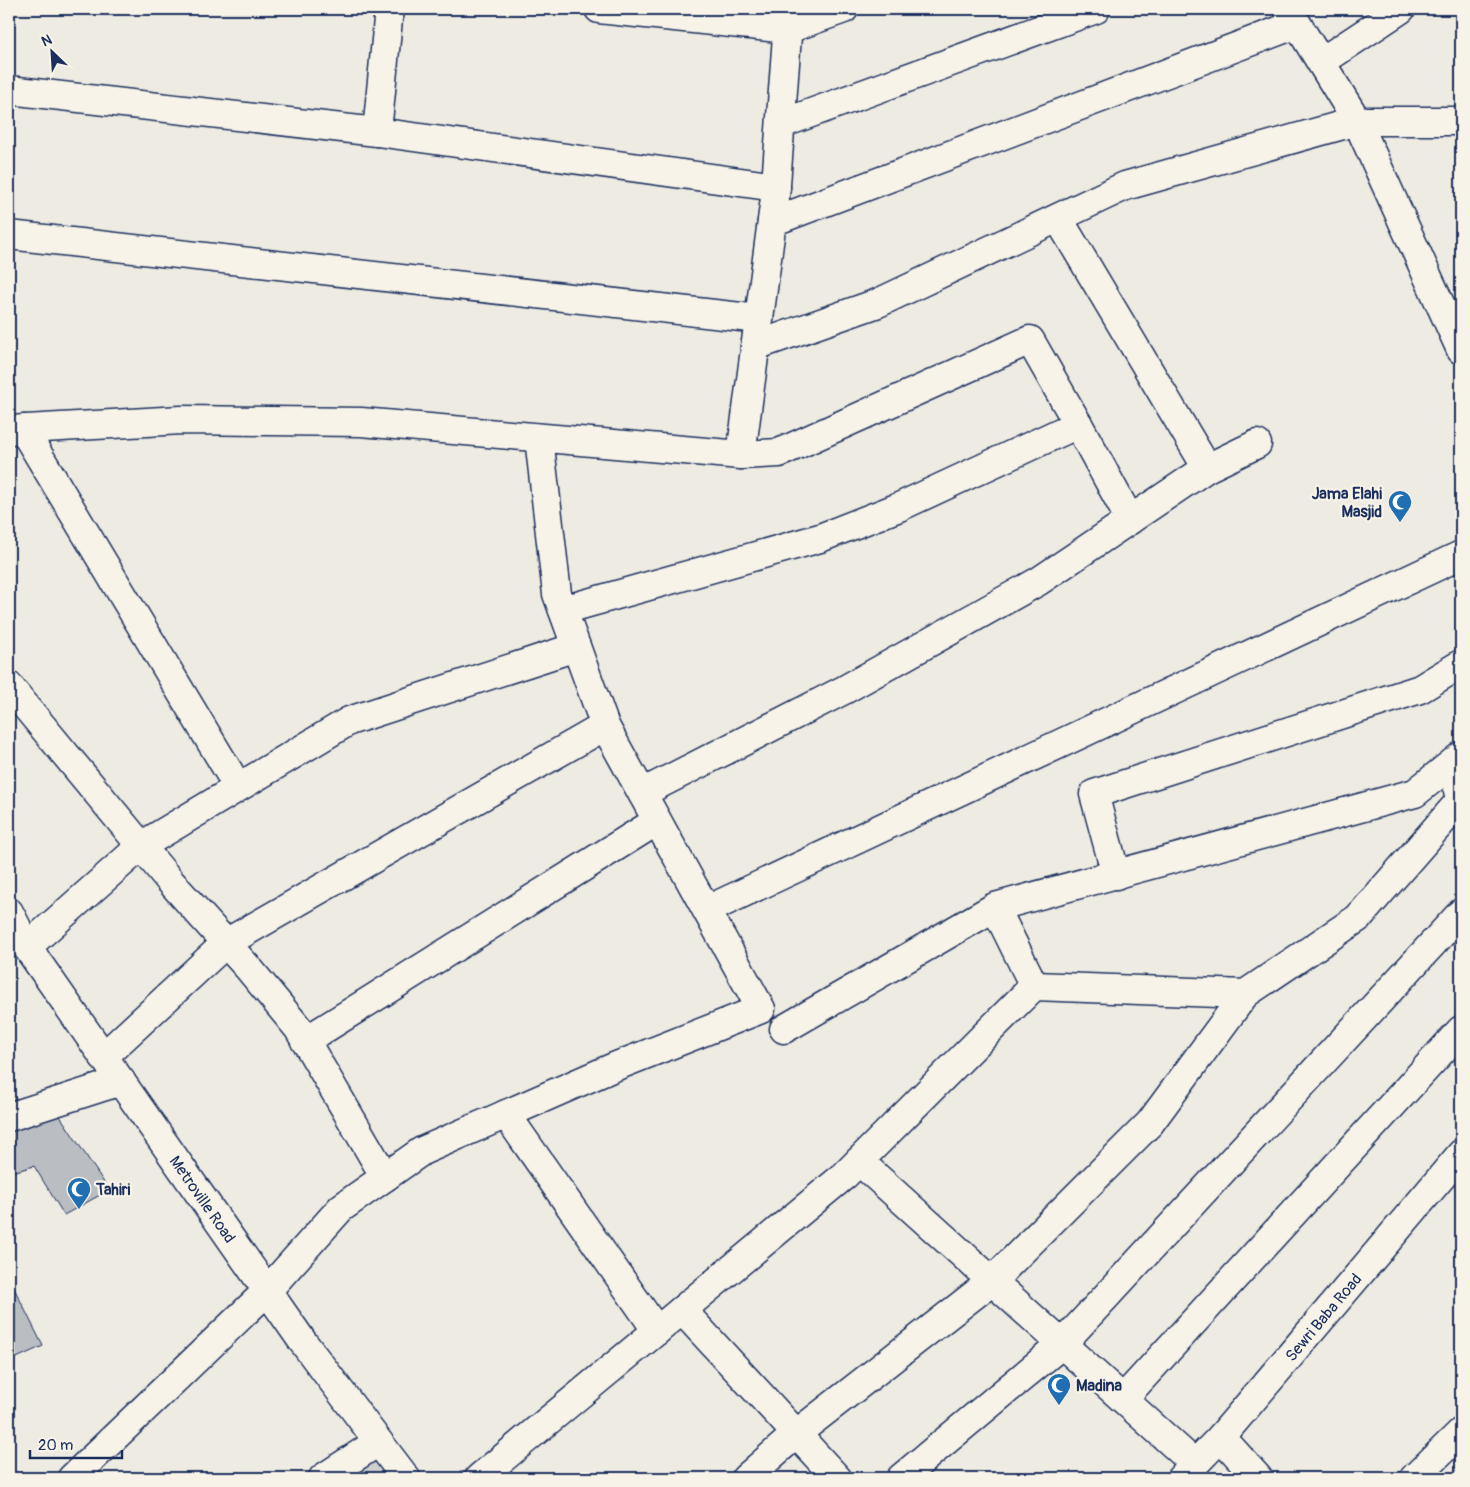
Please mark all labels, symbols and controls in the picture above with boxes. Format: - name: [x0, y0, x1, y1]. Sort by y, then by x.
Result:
- north arrow: [28, 28, 78, 78]
- text: N: [39, 31, 55, 50]
- place label: Jama Elahi Masjid: [1312, 484, 1382, 522]
- mosque icon: Jama Elahi Masjid: [1387, 489, 1413, 523]
- street label: Metroville Road: [165, 1152, 240, 1247]
- mosque icon: Tahiri: [66, 1176, 92, 1210]
- place label: Tahiri: [95, 1180, 131, 1200]
- street label: Sewri Baba Road: [1281, 1270, 1366, 1366]
- mosque icon: Madina: [1046, 1372, 1072, 1406]
- place label: Madina: [1076, 1376, 1123, 1396]
- scale bar: [30, 1427, 122, 1459]
- text: 20 m: [38, 1436, 73, 1455]

